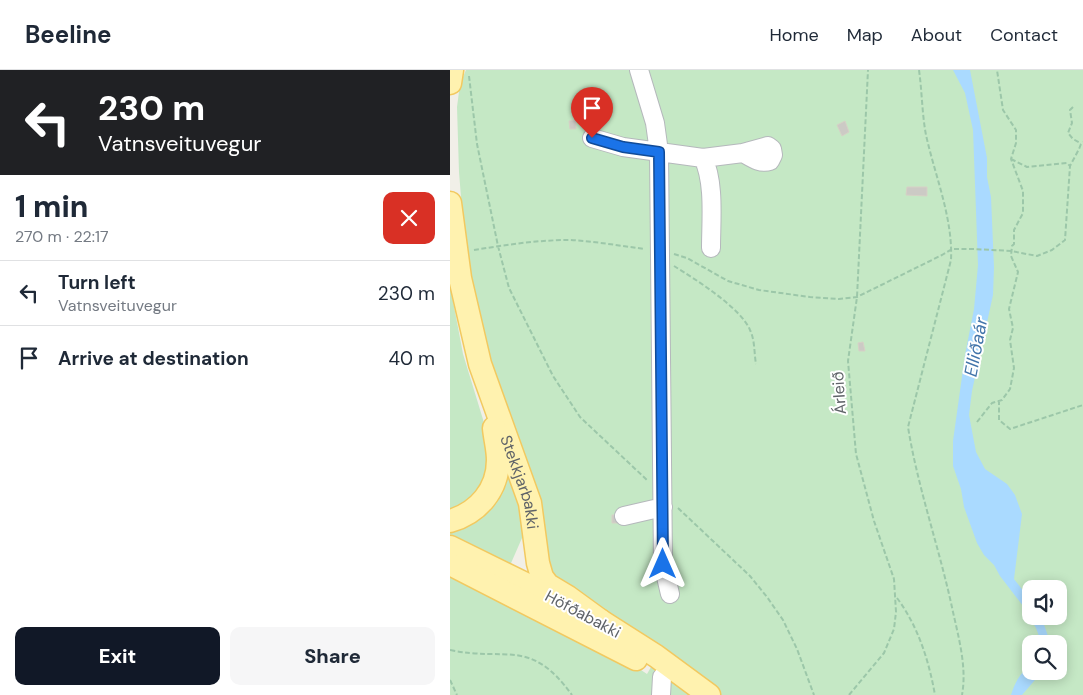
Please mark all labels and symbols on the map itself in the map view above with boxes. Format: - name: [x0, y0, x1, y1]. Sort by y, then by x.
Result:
- pin: [571, 87, 613, 138]
- water label: Elliðaár: [959, 314, 994, 379]
- street label: Árleið: [827, 371, 851, 415]
- street label: Stekkjarbakki: [496, 432, 544, 530]
- position arrow: [636, 537, 688, 589]
- street label: Höfðabakki: [542, 585, 624, 643]

